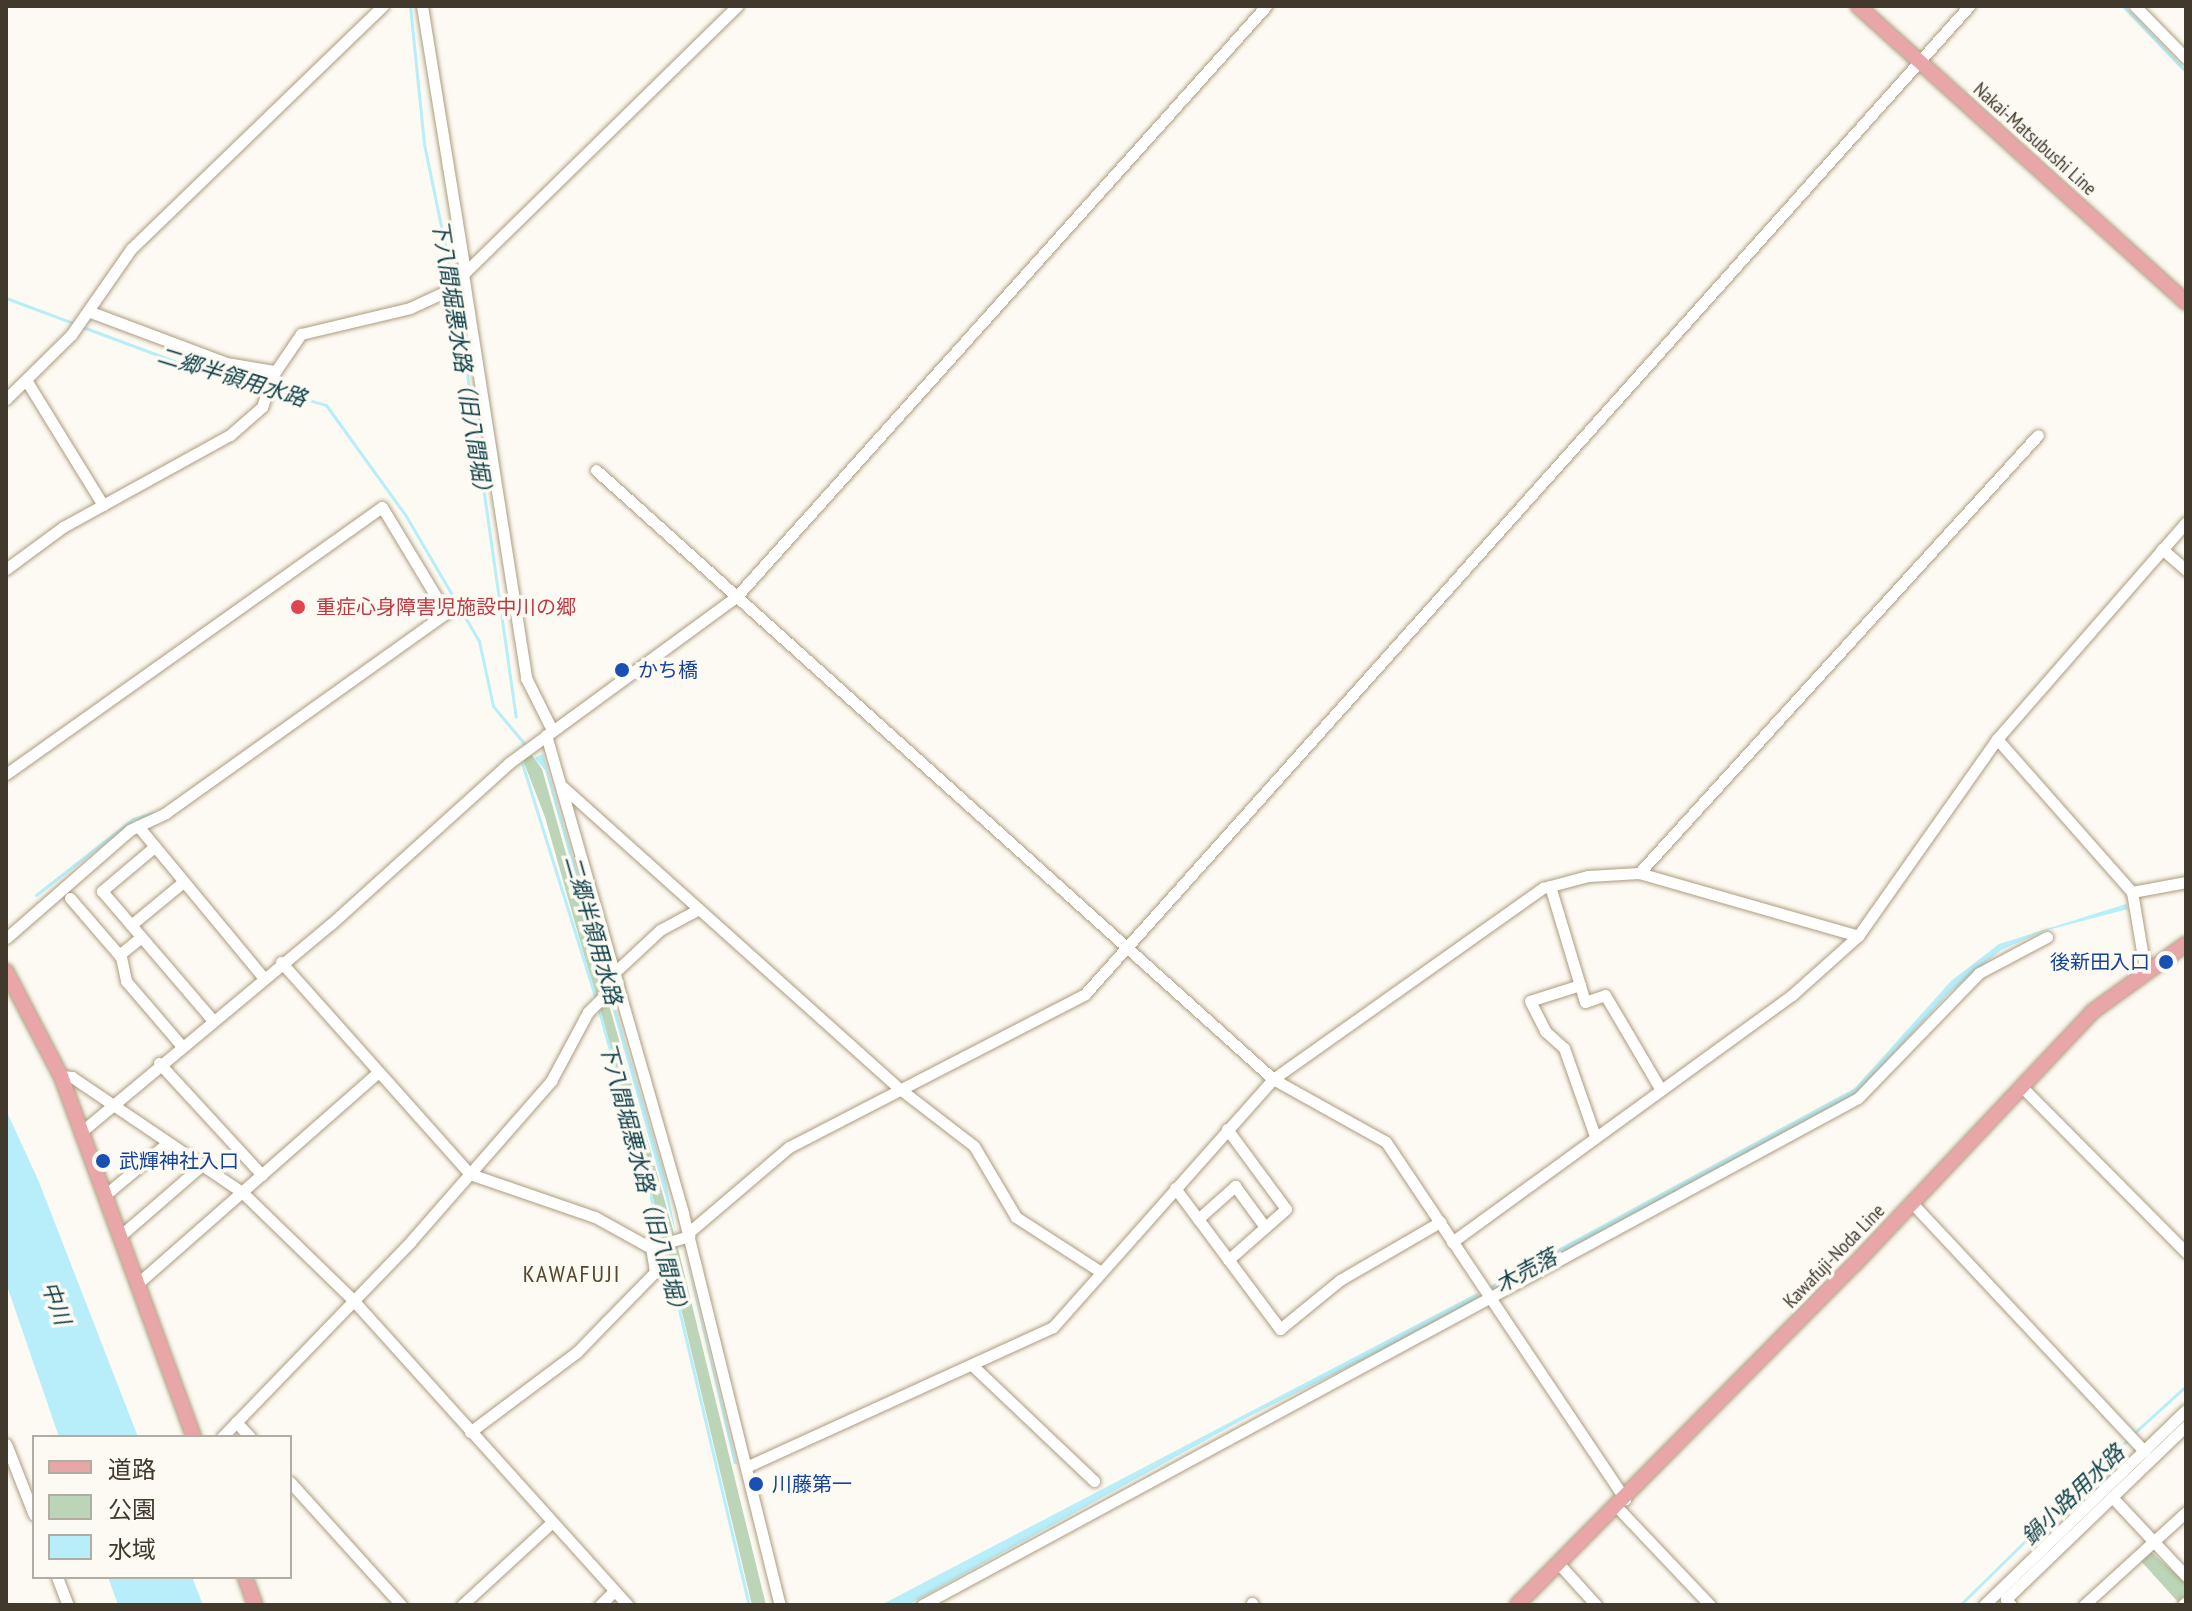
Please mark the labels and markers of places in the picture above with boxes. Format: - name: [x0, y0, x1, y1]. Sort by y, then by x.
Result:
- place label: 重症心身障害児施設中川の郷: [316, 595, 576, 619]
- marker: 重症心身障害児施設中川の郷: [287, 596, 309, 618]
- place label: かち橋: [638, 658, 698, 682]
- marker: かち橋: [613, 661, 631, 679]
- place label: 後新田入口: [2050, 950, 2150, 974]
- marker: 後新田入口: [2157, 953, 2175, 971]
- place label: 武輝神社入口: [119, 1149, 239, 1173]
- marker: 武輝神社入口: [94, 1152, 112, 1170]
- place label: 川藤第一: [772, 1472, 852, 1496]
- marker: 川藤第一: [747, 1475, 765, 1493]

